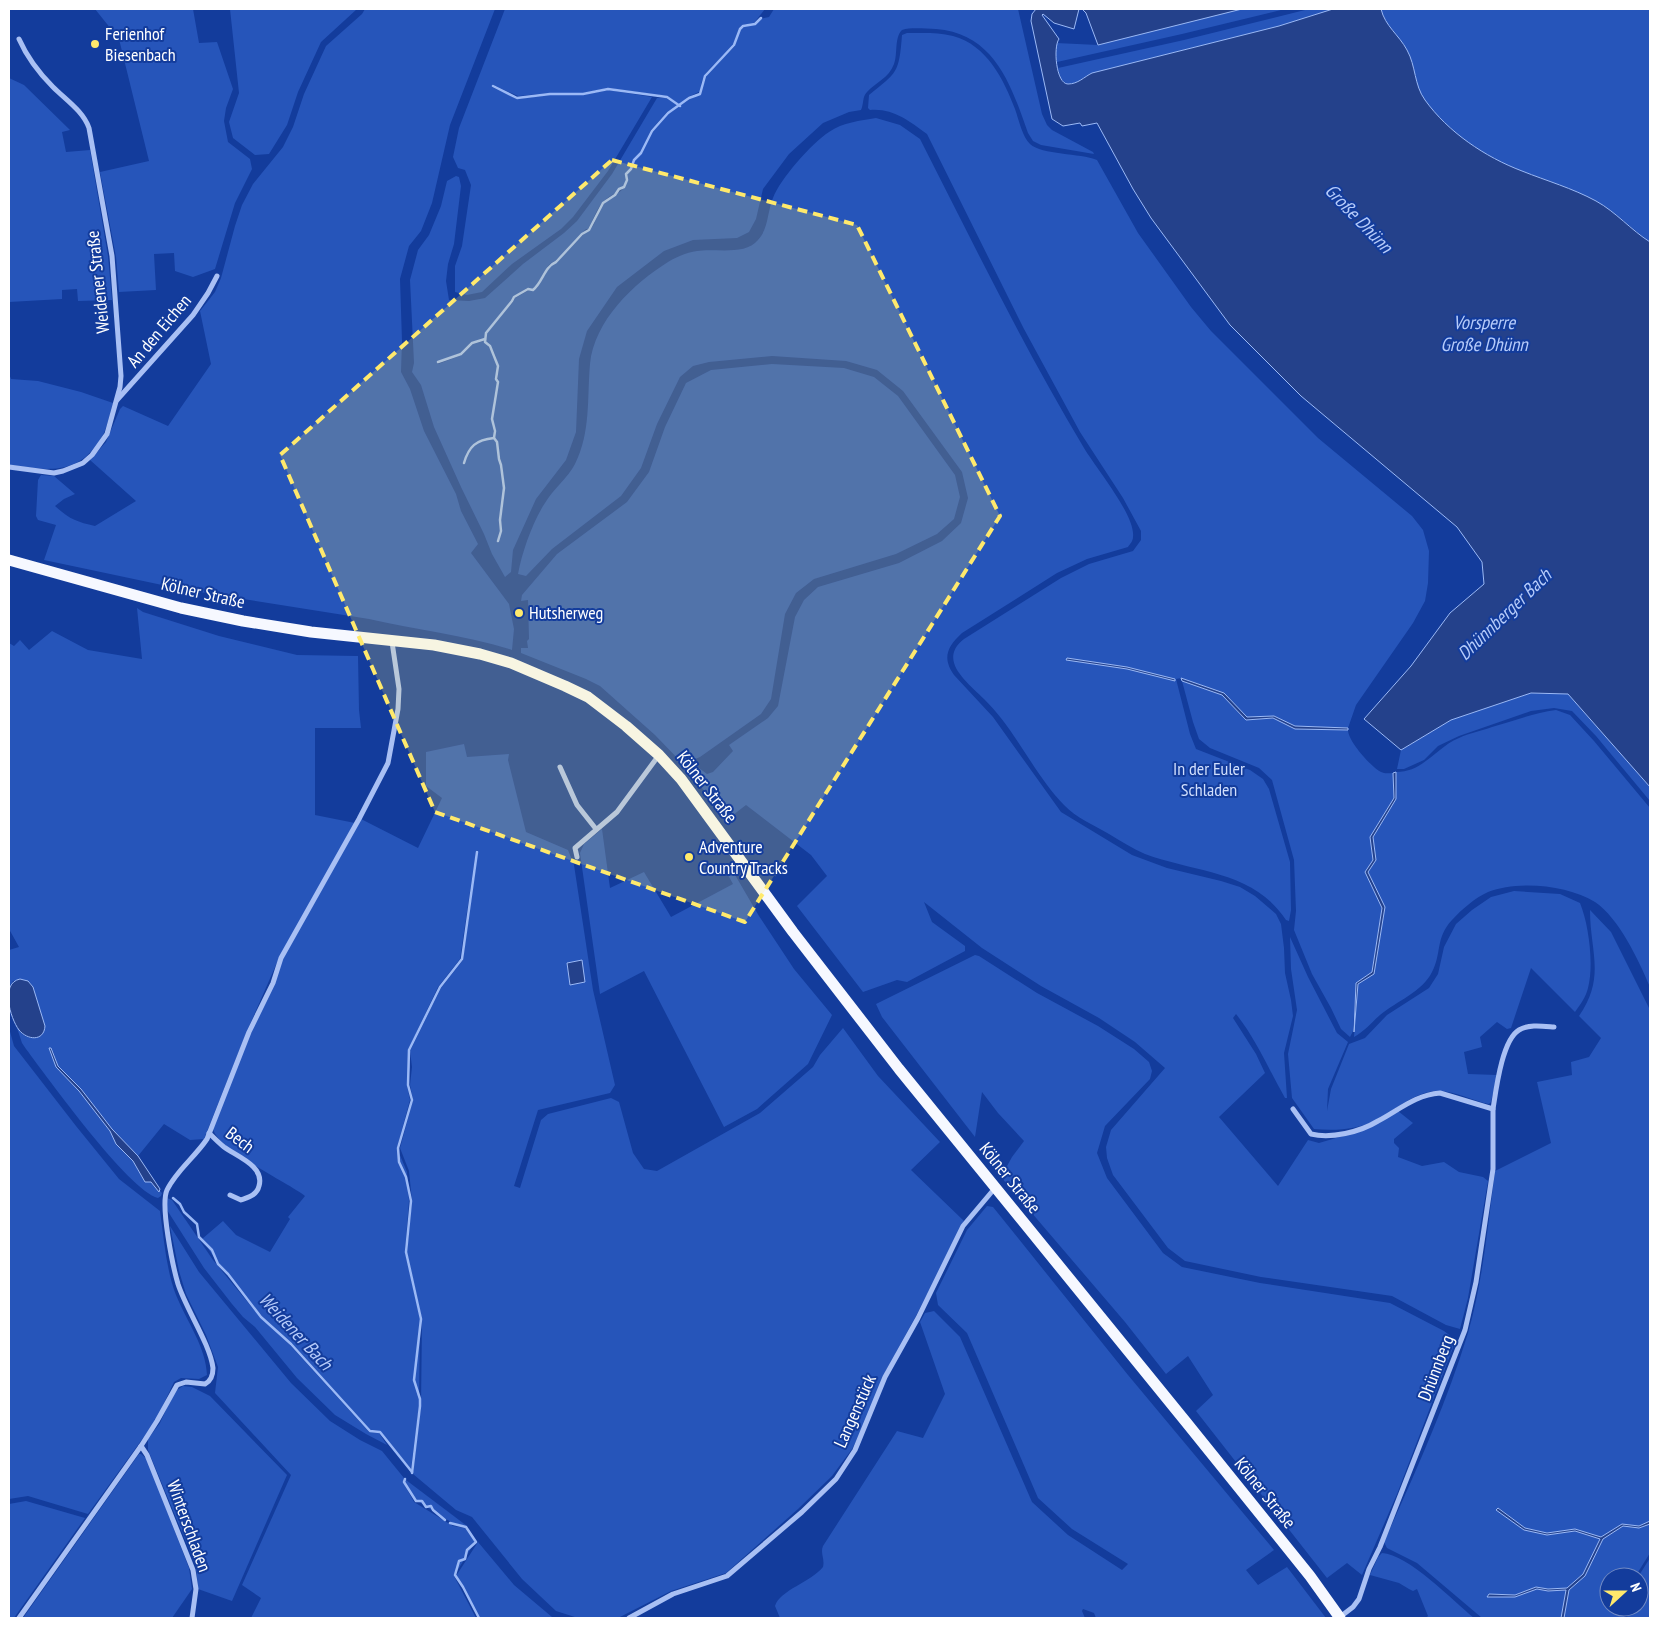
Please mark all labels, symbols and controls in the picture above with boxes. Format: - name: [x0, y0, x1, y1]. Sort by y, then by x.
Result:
- place label: Ferienhof Biesenbach: [105, 22, 176, 66]
- marker: Ferienhof Biesenbach: [89, 38, 101, 50]
- water label: Große Dhünn: [1320, 178, 1399, 259]
- street label: Weidener Straße: [81, 230, 114, 335]
- street label: An den Eichen: [121, 289, 196, 372]
- water label: Vorsperre Große Dhünn: [1440, 310, 1529, 356]
- water label: Dhünnberger Bach: [1452, 562, 1557, 665]
- street label: Kölner Straße: [159, 572, 247, 613]
- place label: Hutsherweg: [529, 601, 603, 624]
- marker: Hutsherweg: [513, 607, 525, 619]
- street label: Kölner Straße: [672, 746, 743, 827]
- park label: In der Euler Schladen: [1173, 757, 1245, 801]
- place label: Adventure Country Tracks: [699, 835, 788, 879]
- marker: Adventure Country Tracks: [683, 851, 695, 863]
- street label: Bech: [221, 1121, 259, 1158]
- street label: Kölner Straße: [975, 1137, 1046, 1218]
- water label: Weidener Bach: [254, 1287, 339, 1376]
- street label: Dhünnberg: [1412, 1332, 1459, 1404]
- street label: Langenstück: [828, 1371, 881, 1451]
- street label: Kölner Straße: [1230, 1452, 1301, 1533]
- street label: Winterschladen: [162, 1477, 217, 1575]
- north arrow: [1599, 1567, 1649, 1617]
- text: N: [1626, 1581, 1646, 1594]

